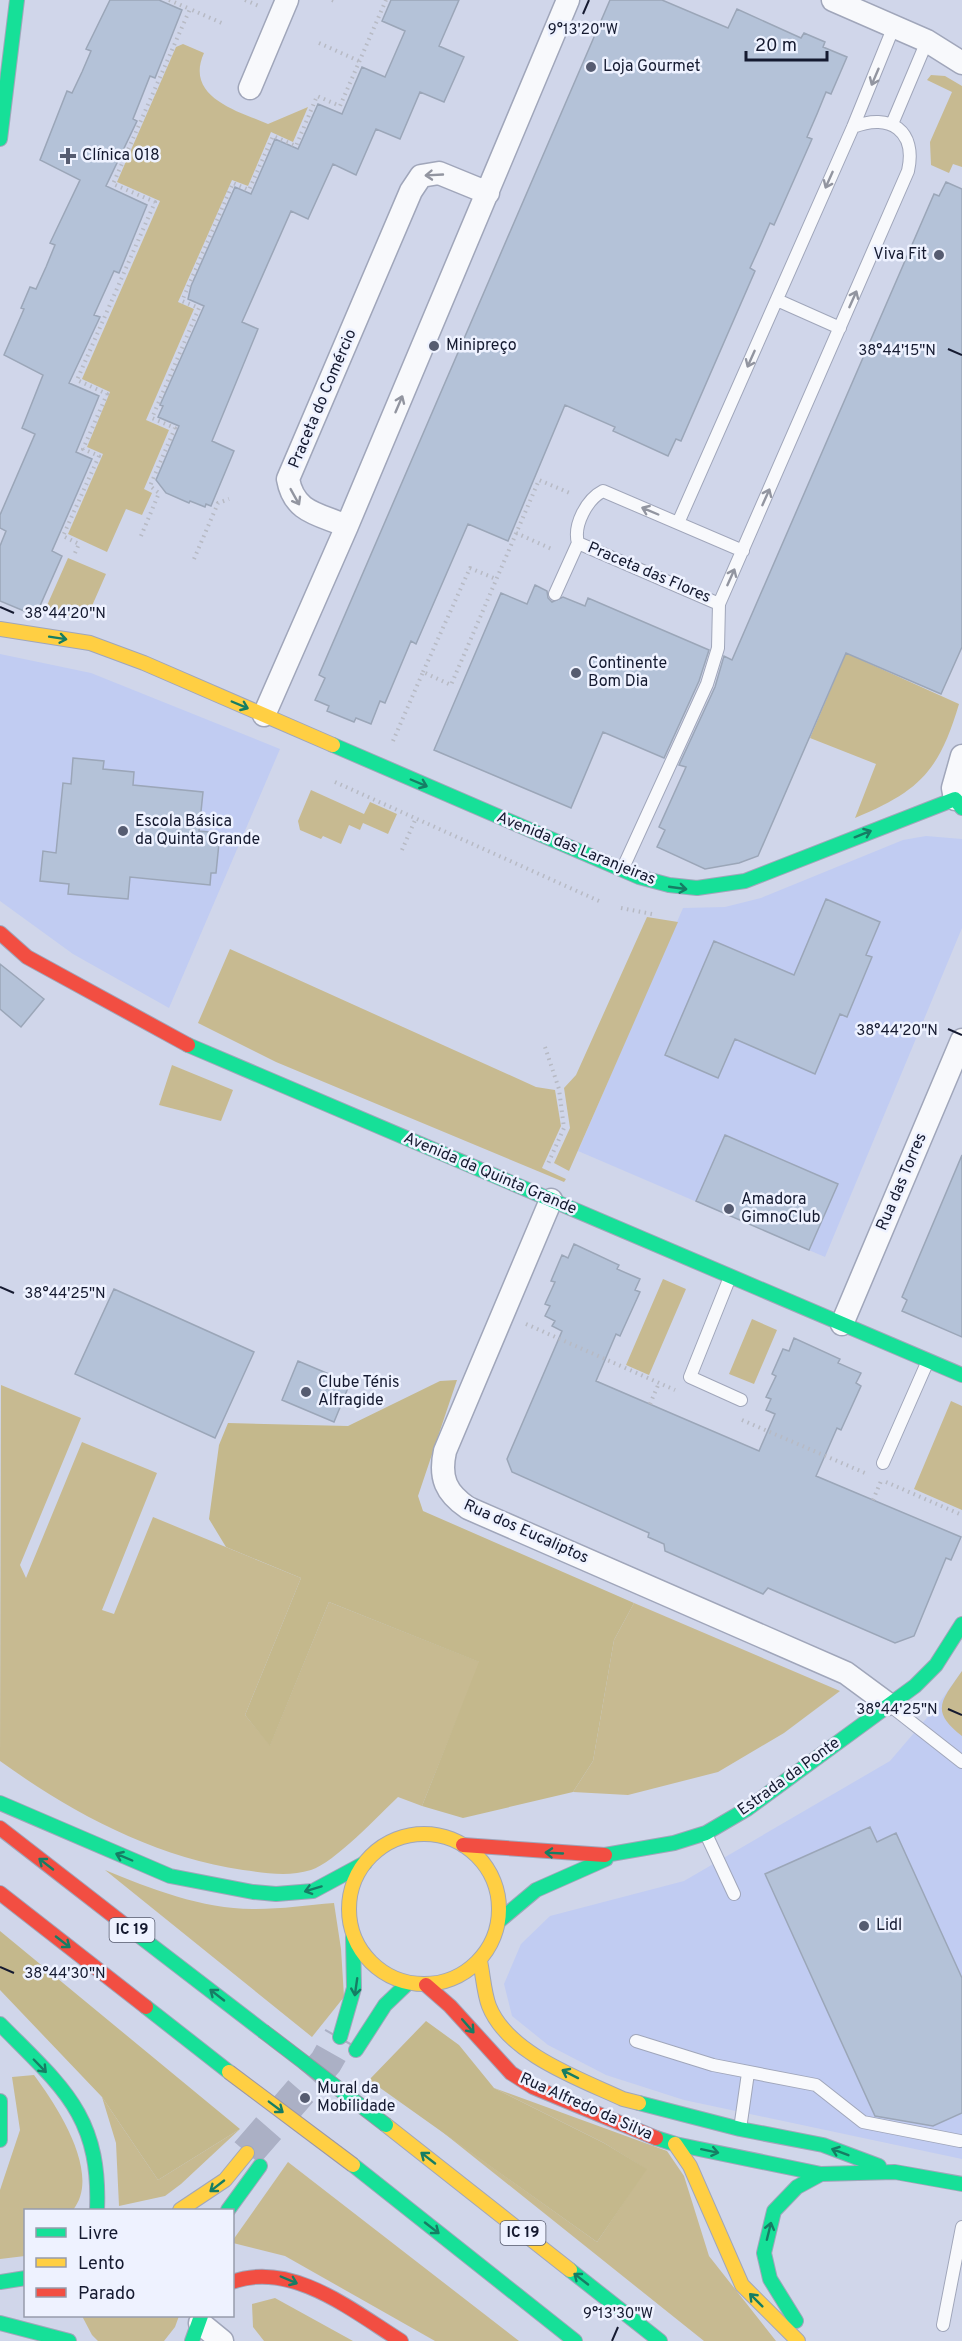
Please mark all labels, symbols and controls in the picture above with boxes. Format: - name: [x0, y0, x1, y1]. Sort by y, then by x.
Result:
- text: 9°13'20"W: [548, 21, 618, 40]
- scale bar: [746, 24, 827, 62]
- text: 20 m: [755, 35, 797, 58]
- place label: Loja Gourmet: [603, 57, 701, 77]
- marker: Loja Gourmet: [584, 60, 598, 74]
- one-way arrow: [868, 67, 880, 85]
- place label: Clínica 018: [82, 146, 160, 166]
- marker: Clínica 018: [59, 147, 77, 165]
- one-way arrow: [425, 170, 444, 181]
- one-way arrow: [823, 171, 835, 189]
- place label: Viva Fit: [873, 245, 927, 265]
- marker: Viva Fit: [932, 248, 946, 262]
- one-way arrow: [848, 290, 859, 308]
- street label: Praceta do Comércio: [285, 326, 361, 472]
- place label: Minipreço: [446, 336, 517, 356]
- marker: Minipreço: [427, 339, 441, 353]
- text: 38°44'15"N: [858, 342, 936, 361]
- one-way arrow: [745, 349, 756, 367]
- one-way arrow: [394, 395, 405, 413]
- one-way arrow: [289, 488, 301, 506]
- one-way arrow: [761, 488, 772, 507]
- one-way arrow: [642, 505, 660, 516]
- street label: Praceta das Flores: [584, 538, 714, 608]
- one-way arrow: [726, 569, 737, 587]
- text: 38°44'20"N: [24, 605, 106, 624]
- one-way arrow: [47, 633, 67, 644]
- place label: Continente Bom Dia: [588, 654, 667, 692]
- marker: Continente Bom Dia: [569, 666, 583, 680]
- one-way arrow: [231, 700, 249, 711]
- one-way arrow: [409, 778, 428, 789]
- street label: Avenida das Laranjeiras: [493, 808, 659, 890]
- place label: Escola Básica da Quinta Grande: [135, 812, 260, 850]
- marker: Escola Básica da Quinta Grande: [116, 824, 130, 838]
- one-way arrow: [853, 828, 872, 839]
- one-way arrow: [668, 882, 687, 893]
- text: 38°44'20"N: [856, 1022, 938, 1041]
- street label: Avenida da Quinta Grande: [400, 1128, 580, 1220]
- street label: Rua das Torres: [872, 1130, 932, 1234]
- place label: Amadora GimnoClub: [741, 1190, 820, 1228]
- marker: Amadora GimnoClub: [722, 1202, 736, 1216]
- text: 38°44'25"N: [24, 1285, 106, 1304]
- place label: Clube Ténis Alfragide: [318, 1373, 400, 1411]
- marker: Clube Ténis Alfragide: [299, 1385, 313, 1399]
- street label: Rua dos Eucaliptos: [460, 1495, 592, 1569]
- text: 38°44'25"N: [856, 1701, 938, 1720]
- street label: Estrada da Ponte: [734, 1733, 844, 1821]
- one-way arrow: [545, 1847, 565, 1858]
- one-way arrow: [115, 1851, 134, 1862]
- one-way arrow: [38, 1857, 54, 1870]
- one-way arrow: [303, 1884, 322, 1895]
- place label: Lidl: [876, 1916, 902, 1936]
- road number: IC 19: [110, 1918, 154, 1942]
- marker: Lidl: [857, 1919, 871, 1933]
- one-way arrow: [54, 1935, 70, 1948]
- text: 38°44'30"N: [24, 1965, 106, 1984]
- one-way arrow: [351, 1977, 362, 1996]
- one-way arrow: [209, 1989, 225, 2002]
- one-way arrow: [461, 2018, 474, 2034]
- one-way arrow: [33, 2059, 48, 2074]
- one-way arrow: [562, 2068, 580, 2079]
- street label: Rua Alfredo da Silva: [517, 2069, 655, 2145]
- place label: Mural da Mobilidade: [317, 2079, 395, 2117]
- marker: Mural da Mobilidade: [298, 2091, 312, 2105]
- one-way arrow: [267, 2101, 283, 2113]
- one-way arrow: [831, 2145, 850, 2156]
- one-way arrow: [700, 2146, 719, 2157]
- one-way arrow: [420, 2151, 436, 2164]
- one-way arrow: [209, 2180, 225, 2193]
- legend: [24, 2209, 234, 2317]
- one-way arrow: [423, 2221, 439, 2234]
- road number: IC 19: [500, 2221, 546, 2245]
- one-way arrow: [764, 2222, 776, 2241]
- text: Livre: [78, 2223, 118, 2246]
- text: Lento: [78, 2253, 124, 2276]
- one-way arrow: [573, 2272, 589, 2285]
- one-way arrow: [279, 2274, 297, 2286]
- text: Parado: [78, 2283, 135, 2306]
- one-way arrow: [749, 2292, 764, 2307]
- text: 9°13'30"W: [583, 2305, 653, 2324]

